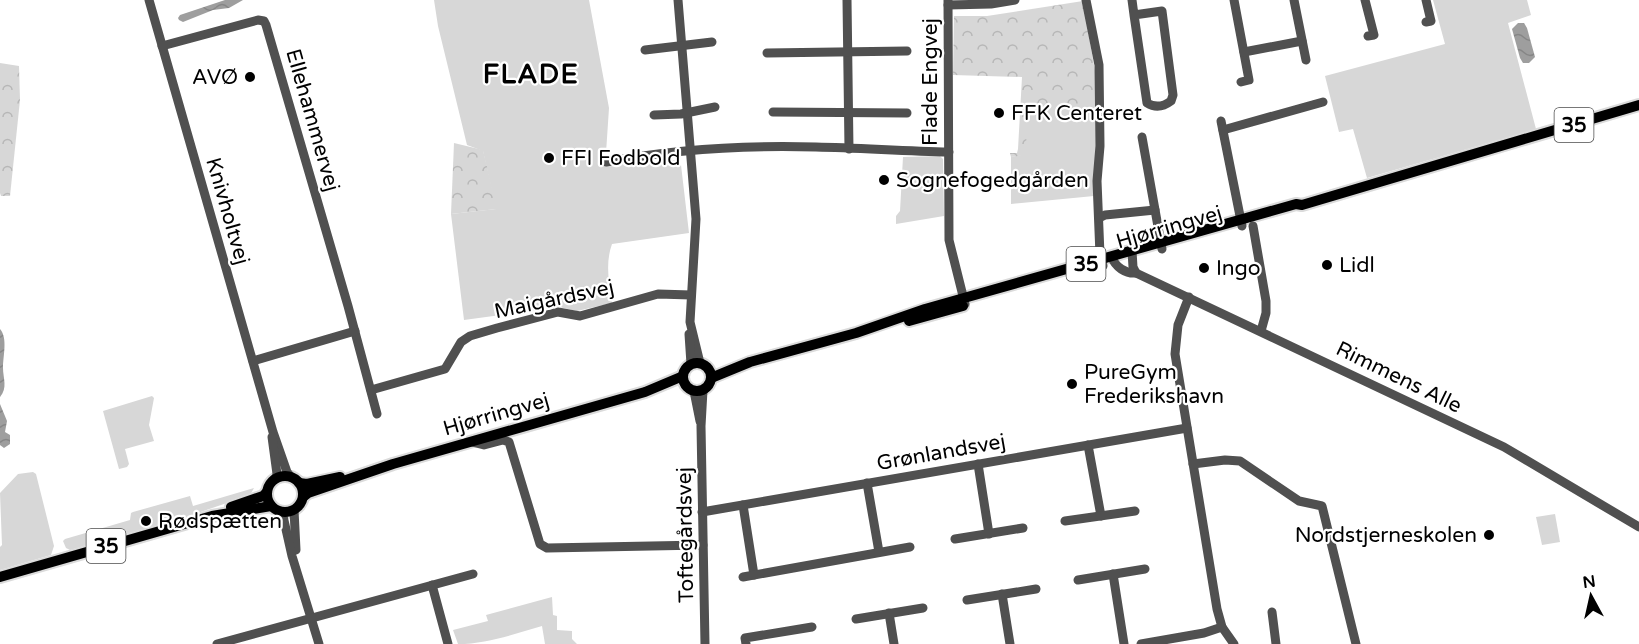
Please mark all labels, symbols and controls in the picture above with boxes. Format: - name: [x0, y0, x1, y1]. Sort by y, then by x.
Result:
- street label: Flade Engvej: [918, 18, 943, 146]
- street label: Ellehammervej: [280, 46, 345, 194]
- district label: FLADE: [483, 58, 579, 91]
- place label: AVØ: [192, 65, 238, 90]
- marker: AVØ: [243, 70, 257, 84]
- place label: FFK Centeret: [1011, 101, 1142, 126]
- marker: FFK Centeret: [992, 106, 1006, 120]
- road number: 35: [1554, 108, 1594, 142]
- place label: FFI Fodbold: [561, 146, 680, 171]
- marker: FFI Fodbold: [542, 151, 556, 165]
- street label: Knivholtvej: [200, 155, 255, 268]
- place label: Sognefogedgården: [896, 168, 1089, 193]
- marker: Sognefogedgården: [877, 173, 891, 187]
- street label: Hjørringvej: [1113, 200, 1225, 255]
- road number: 35: [1066, 247, 1106, 281]
- place label: Lidl: [1339, 253, 1375, 278]
- place label: Ingo: [1216, 256, 1261, 281]
- marker: Lidl: [1320, 258, 1334, 272]
- marker: Ingo: [1197, 261, 1211, 275]
- street label: Maigårdsvej: [492, 275, 616, 324]
- street label: Rimmens Alle: [1332, 336, 1466, 419]
- place label: PureGym Frederikshavn: [1084, 360, 1224, 409]
- marker: PureGym Frederikshavn: [1065, 377, 1079, 391]
- street label: Hjørringvej: [440, 387, 552, 442]
- street label: Grønlandsvej: [875, 429, 1007, 476]
- street label: Toftegårdsvej: [672, 467, 699, 603]
- place label: Rødspætten: [158, 509, 282, 534]
- marker: Rødspætten: [139, 514, 153, 528]
- place label: Nordstjerneskolen: [1295, 523, 1477, 548]
- marker: Nordstjerneskolen: [1482, 528, 1496, 542]
- road number: 35: [86, 529, 126, 563]
- north arrow: [1561, 566, 1621, 626]
- text: N: [1581, 571, 1597, 593]

